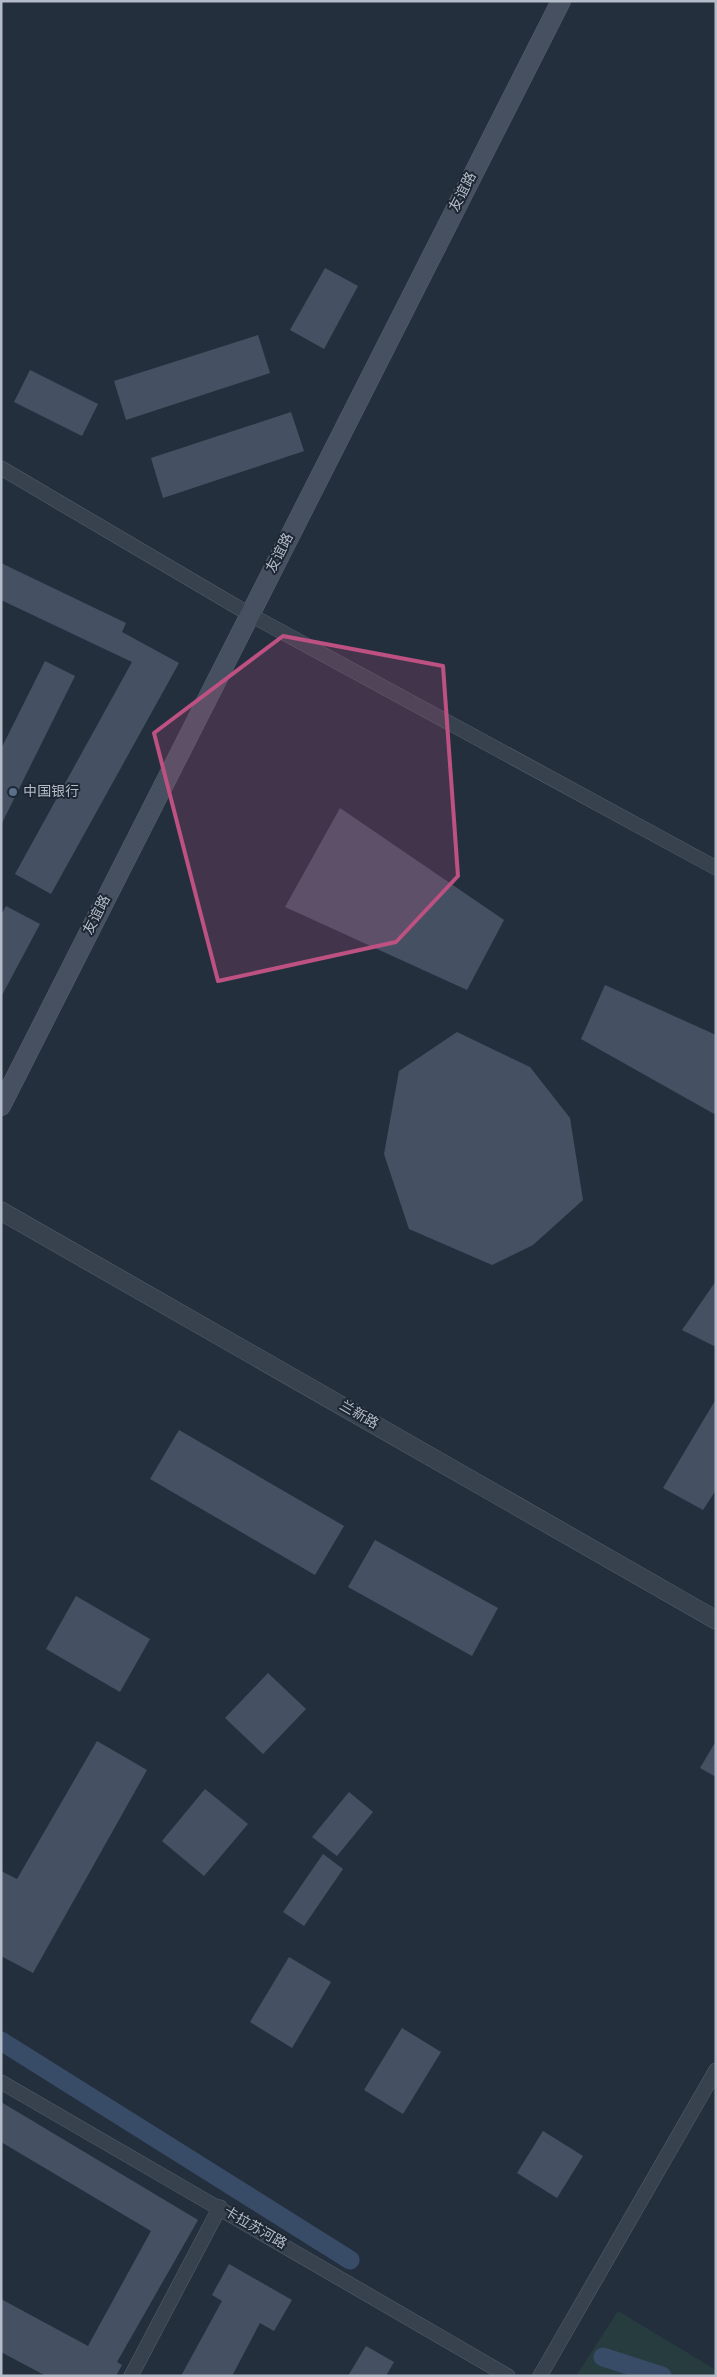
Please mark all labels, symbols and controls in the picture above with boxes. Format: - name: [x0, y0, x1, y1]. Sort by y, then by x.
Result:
- street label: 友谊路: [446, 170, 479, 214]
- street label: 友谊路: [263, 531, 296, 575]
- place label: 中国银行: [23, 784, 79, 799]
- marker: 中国银行: [7, 786, 19, 798]
- street label: 友谊路: [80, 893, 113, 937]
- street label: 兰新路: [337, 1398, 381, 1432]
- street label: 卡拉苏河路: [221, 2203, 290, 2252]

